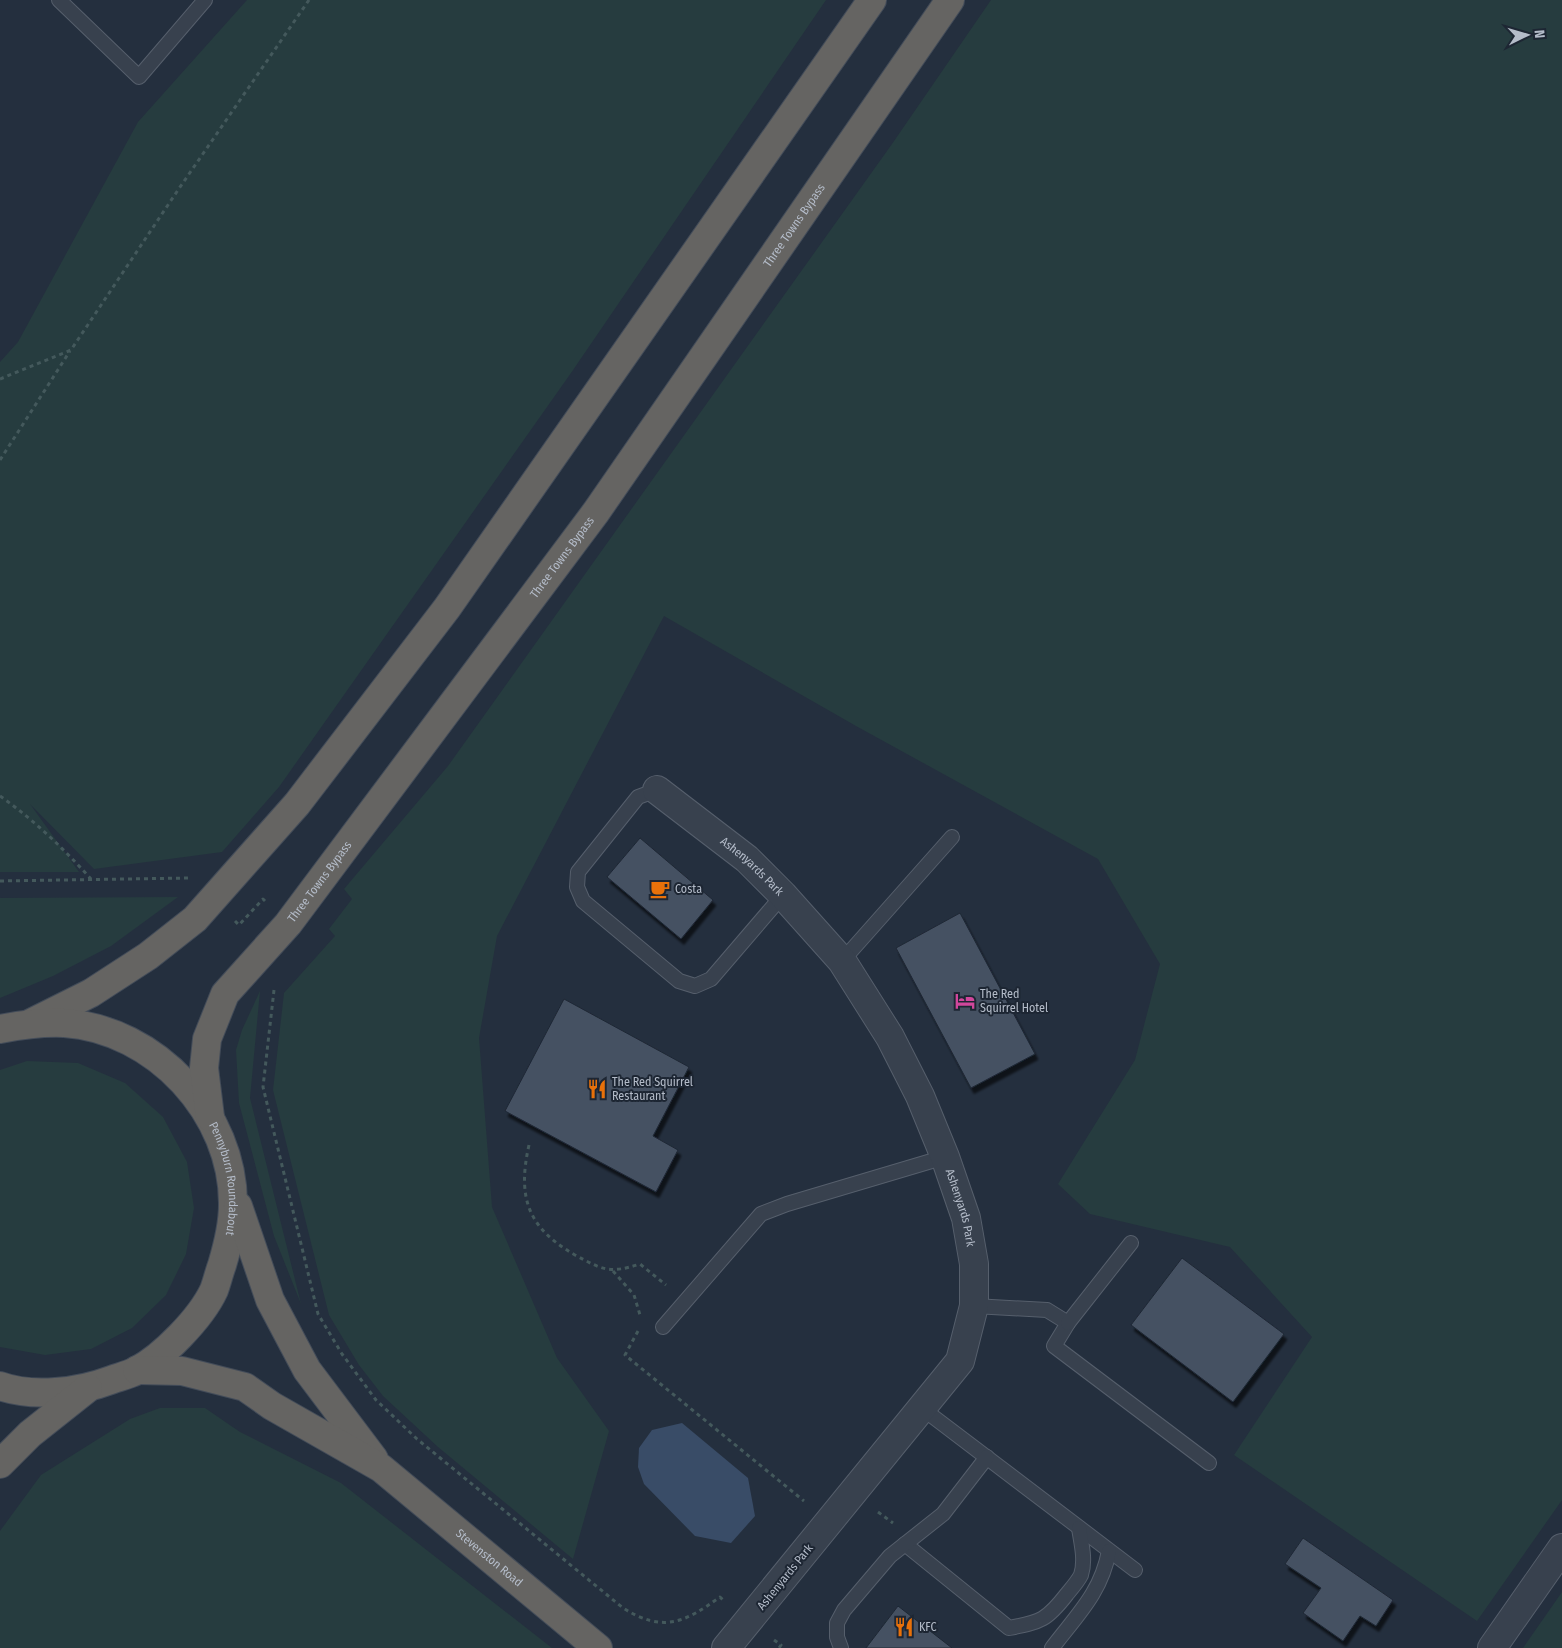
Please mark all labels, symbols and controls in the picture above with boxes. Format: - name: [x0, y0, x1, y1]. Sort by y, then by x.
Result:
- north arrow: [1502, 10, 1552, 60]
- text: N: [1531, 29, 1548, 39]
- street label: Three Towns Bypass: [761, 181, 828, 270]
- street label: Three Towns Bypass: [527, 514, 597, 601]
- street label: Ashenyards Park: [718, 834, 787, 899]
- street label: Three Towns Bypass: [285, 838, 355, 925]
- cafe icon: Costa: [649, 878, 671, 900]
- place label: Costa: [675, 882, 702, 896]
- place label: The Red Squirrel Hotel: [980, 987, 1048, 1015]
- hotel icon: The Red Squirrel Hotel: [954, 990, 976, 1012]
- place label: The Red Squirrel Restaurant: [612, 1075, 693, 1103]
- restaurant icon: The Red Squirrel Restaurant: [586, 1078, 608, 1100]
- street label: Pennyburn Roundabout: [206, 1120, 240, 1237]
- street label: Ashenyards Park: [943, 1167, 978, 1248]
- street label: Stevenston Road: [453, 1526, 525, 1589]
- street label: Ashenyards Park: [754, 1541, 816, 1613]
- restaurant icon: KFC: [893, 1616, 915, 1638]
- place label: KFC: [919, 1620, 937, 1634]

